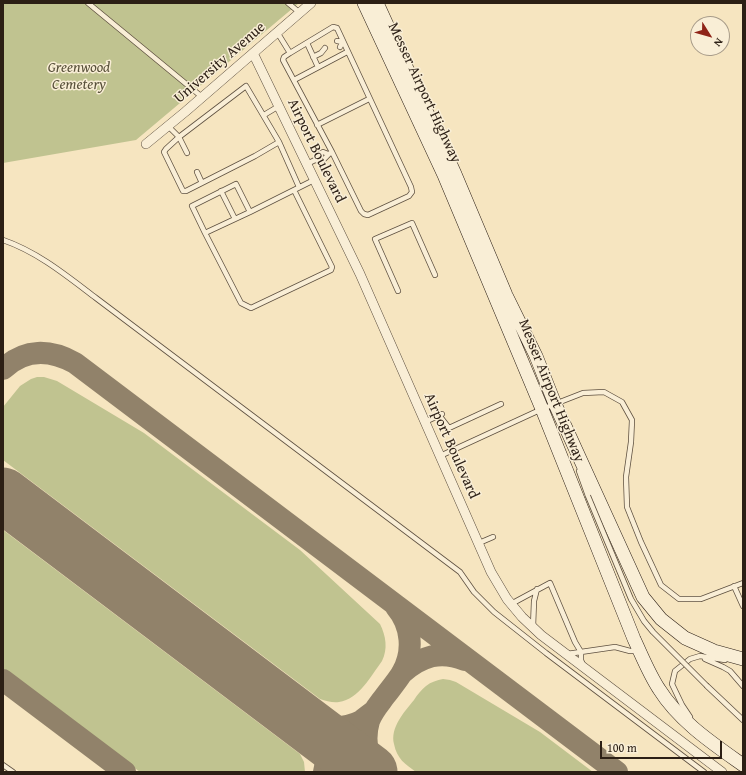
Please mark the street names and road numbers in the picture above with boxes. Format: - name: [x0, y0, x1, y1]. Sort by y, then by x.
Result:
- street label: University Avenue: [171, 18, 269, 108]
- street label: Messer Airport Highway: [384, 20, 464, 166]
- street label: Airport Boulevard: [283, 96, 349, 206]
- street label: Messer Airport Highway: [514, 317, 588, 465]
- street label: Airport Boulevard: [420, 390, 482, 502]

